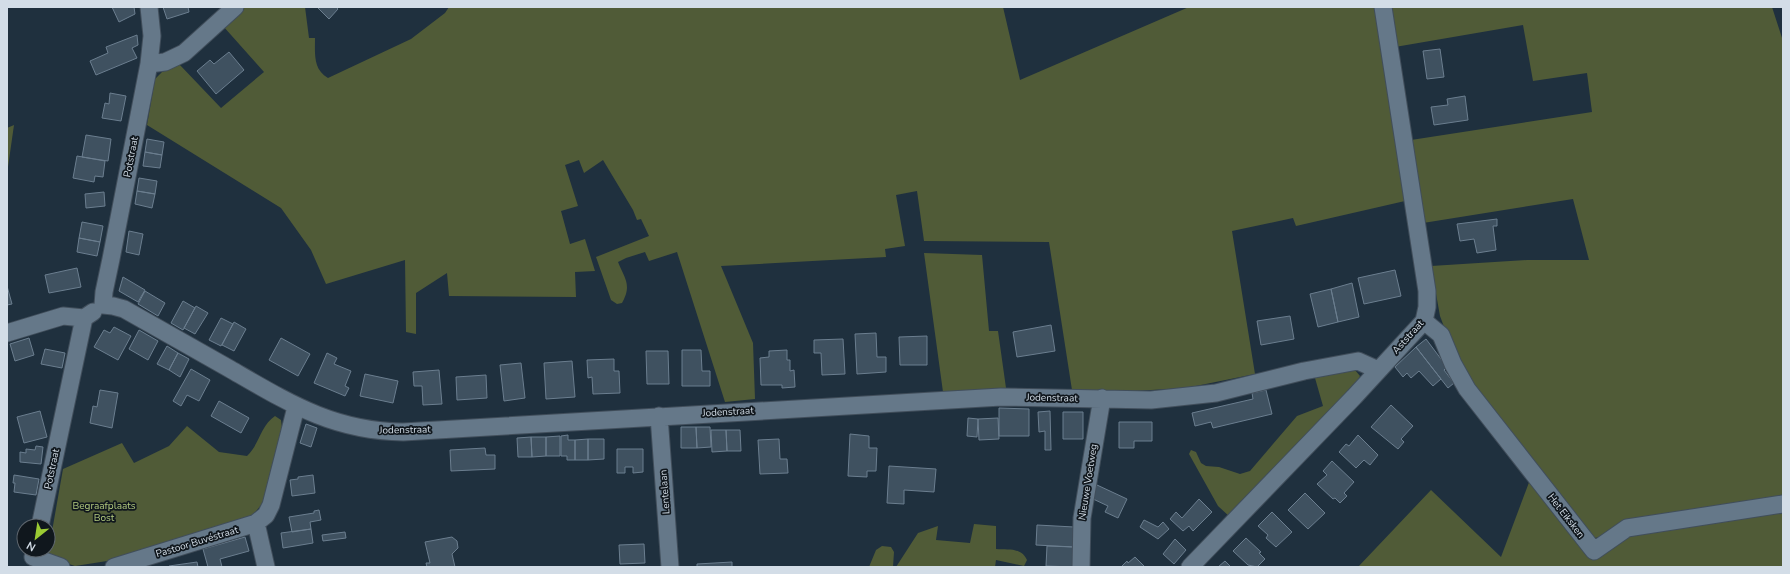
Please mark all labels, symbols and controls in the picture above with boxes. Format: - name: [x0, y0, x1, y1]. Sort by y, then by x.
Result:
- street label: Potstraat: [120, 135, 142, 178]
- street label: Aststraat: [1389, 317, 1427, 357]
- street label: Jodenstraat: [1025, 391, 1078, 405]
- street label: Jodenstraat: [701, 404, 755, 420]
- street label: Jodenstraat: [378, 423, 431, 437]
- street label: Nieuwe Voetweg: [1075, 443, 1101, 521]
- street label: Potstraat: [41, 447, 63, 491]
- street label: Lentelaan: [656, 469, 674, 515]
- street label: Het Eiksken: [1544, 491, 1588, 541]
- park label: Begraafplaats Bost: [72, 499, 136, 525]
- north arrow: [16, 518, 56, 558]
- street label: Pastoor Buvéstraat: [154, 523, 240, 561]
- text: N: [24, 538, 39, 555]

